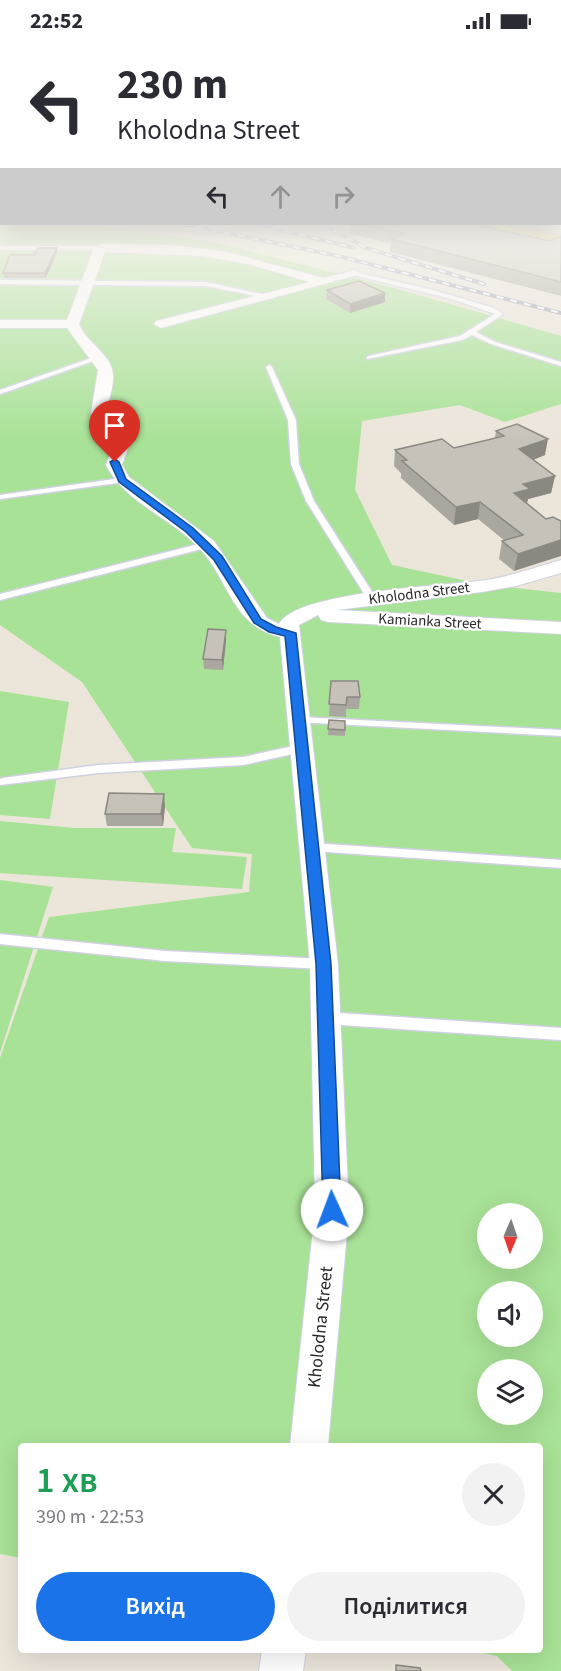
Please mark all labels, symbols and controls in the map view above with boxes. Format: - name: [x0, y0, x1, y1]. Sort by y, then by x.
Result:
- text: 22:52: [30, 5, 83, 37]
- text: 230 m: [117, 55, 228, 115]
- icon: left: [18, 66, 96, 144]
- text: Kholodna Street: [117, 111, 300, 150]
- icon: left: [201, 180, 234, 213]
- icon: ahead: [264, 180, 297, 213]
- icon: right: [327, 180, 360, 213]
- pin: [89, 400, 140, 462]
- icon: arrive: [98, 409, 131, 442]
- street label: Kholodna Street: [367, 577, 471, 610]
- street label: Kamianka Street: [378, 608, 482, 635]
- position arrow: [300, 1178, 364, 1242]
- north arrow: [477, 1203, 543, 1269]
- map controls: [477, 1203, 543, 1425]
- street label: Kholodna Street: [302, 1265, 339, 1389]
- button: sound: [477, 1281, 543, 1347]
- button: layers: [477, 1359, 543, 1425]
- text: 1 хв: [36, 1455, 98, 1506]
- button: close: [462, 1463, 525, 1526]
- text: 390 m · 22:53: [36, 1503, 144, 1531]
- button: Вихід: [36, 1572, 275, 1641]
- button: Поділитися: [287, 1572, 525, 1641]

